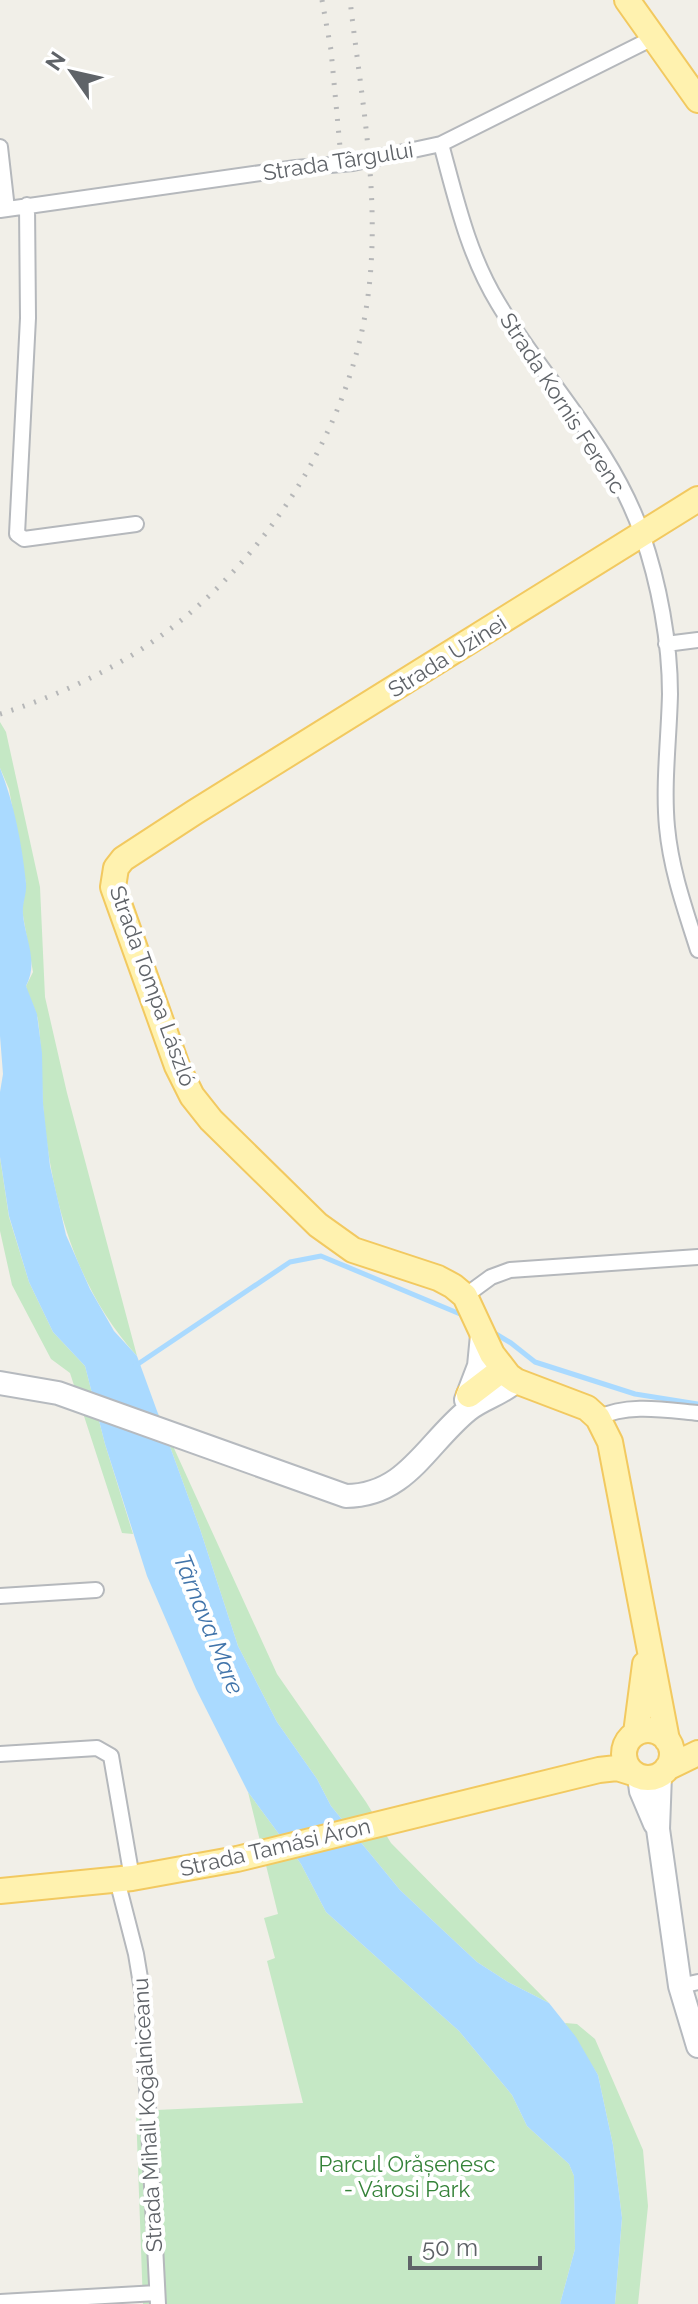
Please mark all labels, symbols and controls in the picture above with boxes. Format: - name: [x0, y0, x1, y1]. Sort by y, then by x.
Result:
- north arrow: [32, 32, 112, 112]
- text: N: [40, 47, 71, 75]
- street label: Strada Târgului: [261, 136, 415, 186]
- street label: Strada Kornis Ferenc: [495, 308, 631, 498]
- street label: Strada Uzinei: [383, 609, 511, 703]
- street label: Strada Tompa László: [105, 882, 201, 1090]
- water label: Târnava Mare: [168, 1550, 250, 1699]
- street label: Strada Tamási Áron: [177, 1812, 373, 1882]
- street label: Strada Mihail Kogălniceanu: [127, 1977, 167, 2253]
- park label: Parcul Orășenesc - Városi Park: [318, 2151, 496, 2202]
- scale bar: [410, 2220, 540, 2270]
- text: 50 m: [422, 2233, 478, 2262]

